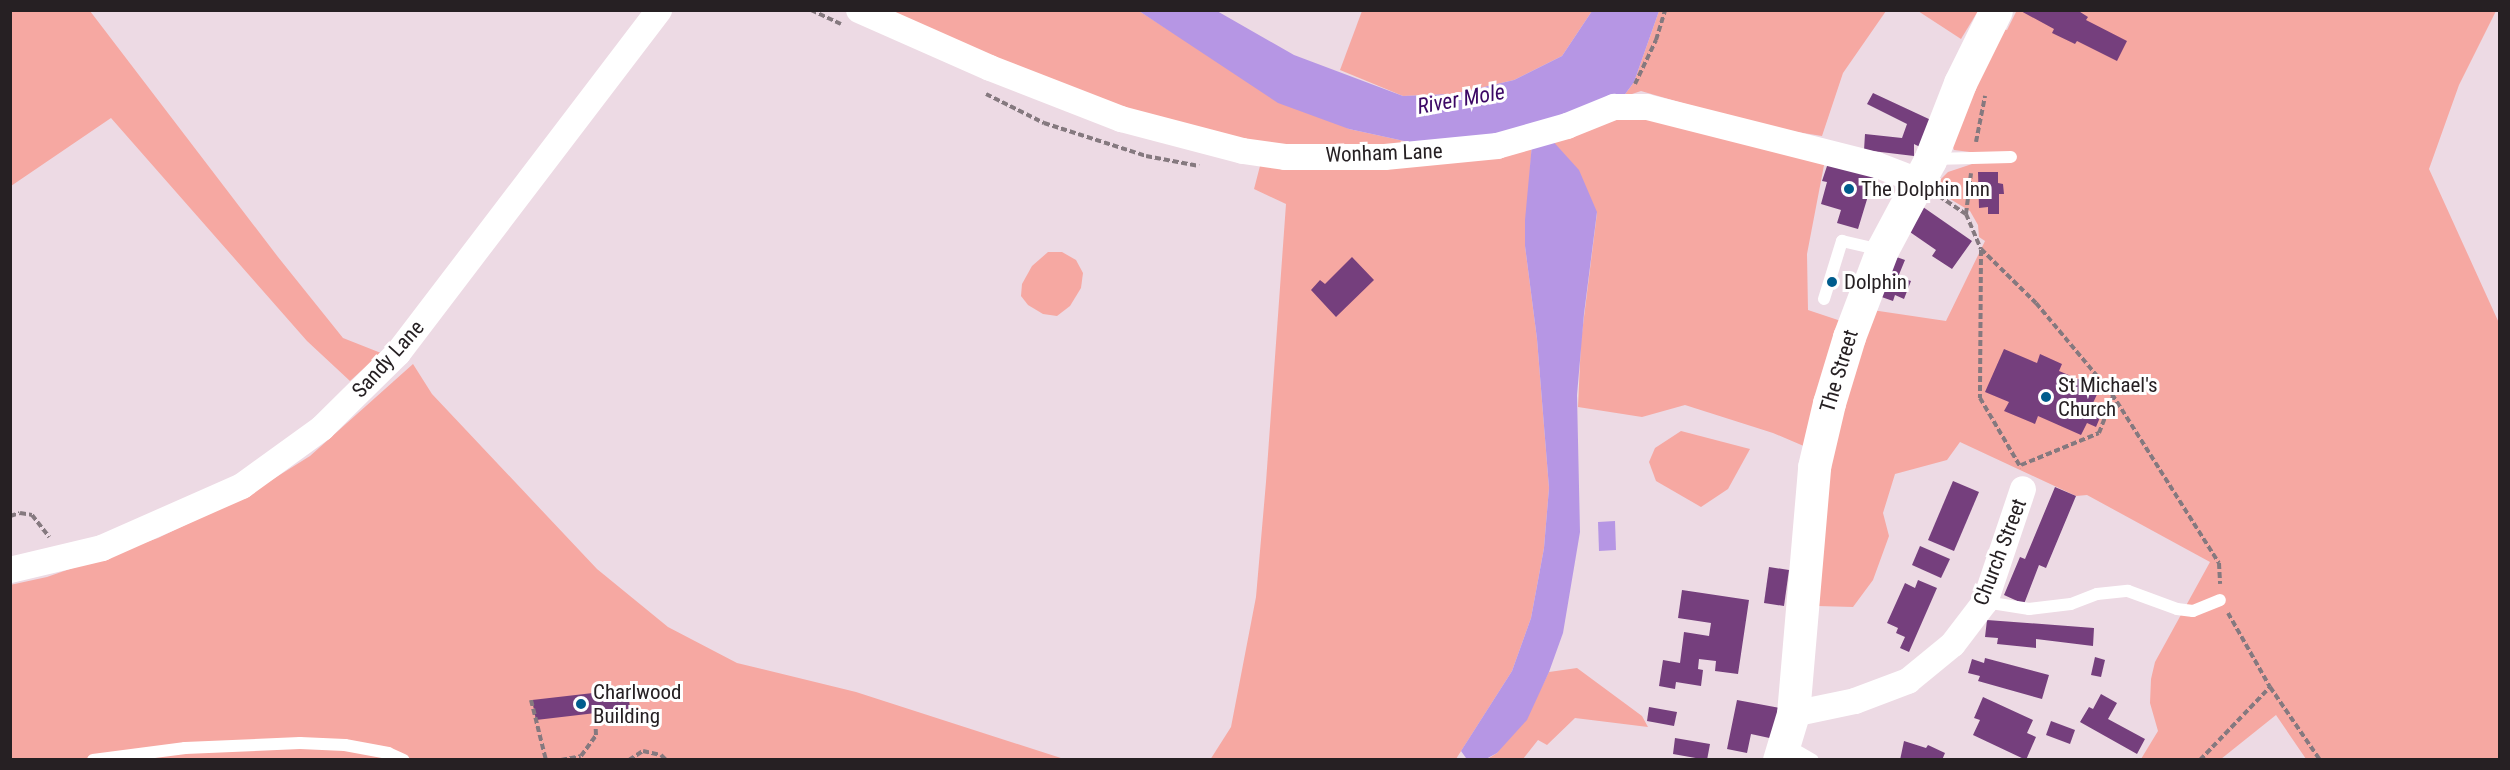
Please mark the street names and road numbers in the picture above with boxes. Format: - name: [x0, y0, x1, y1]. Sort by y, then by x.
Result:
- street label: Wonham Lane: [1325, 138, 1443, 168]
- street label: Sandy Lane: [347, 315, 429, 403]
- street label: The Street: [1815, 327, 1863, 415]
- street label: Church Street: [1968, 495, 2032, 609]

